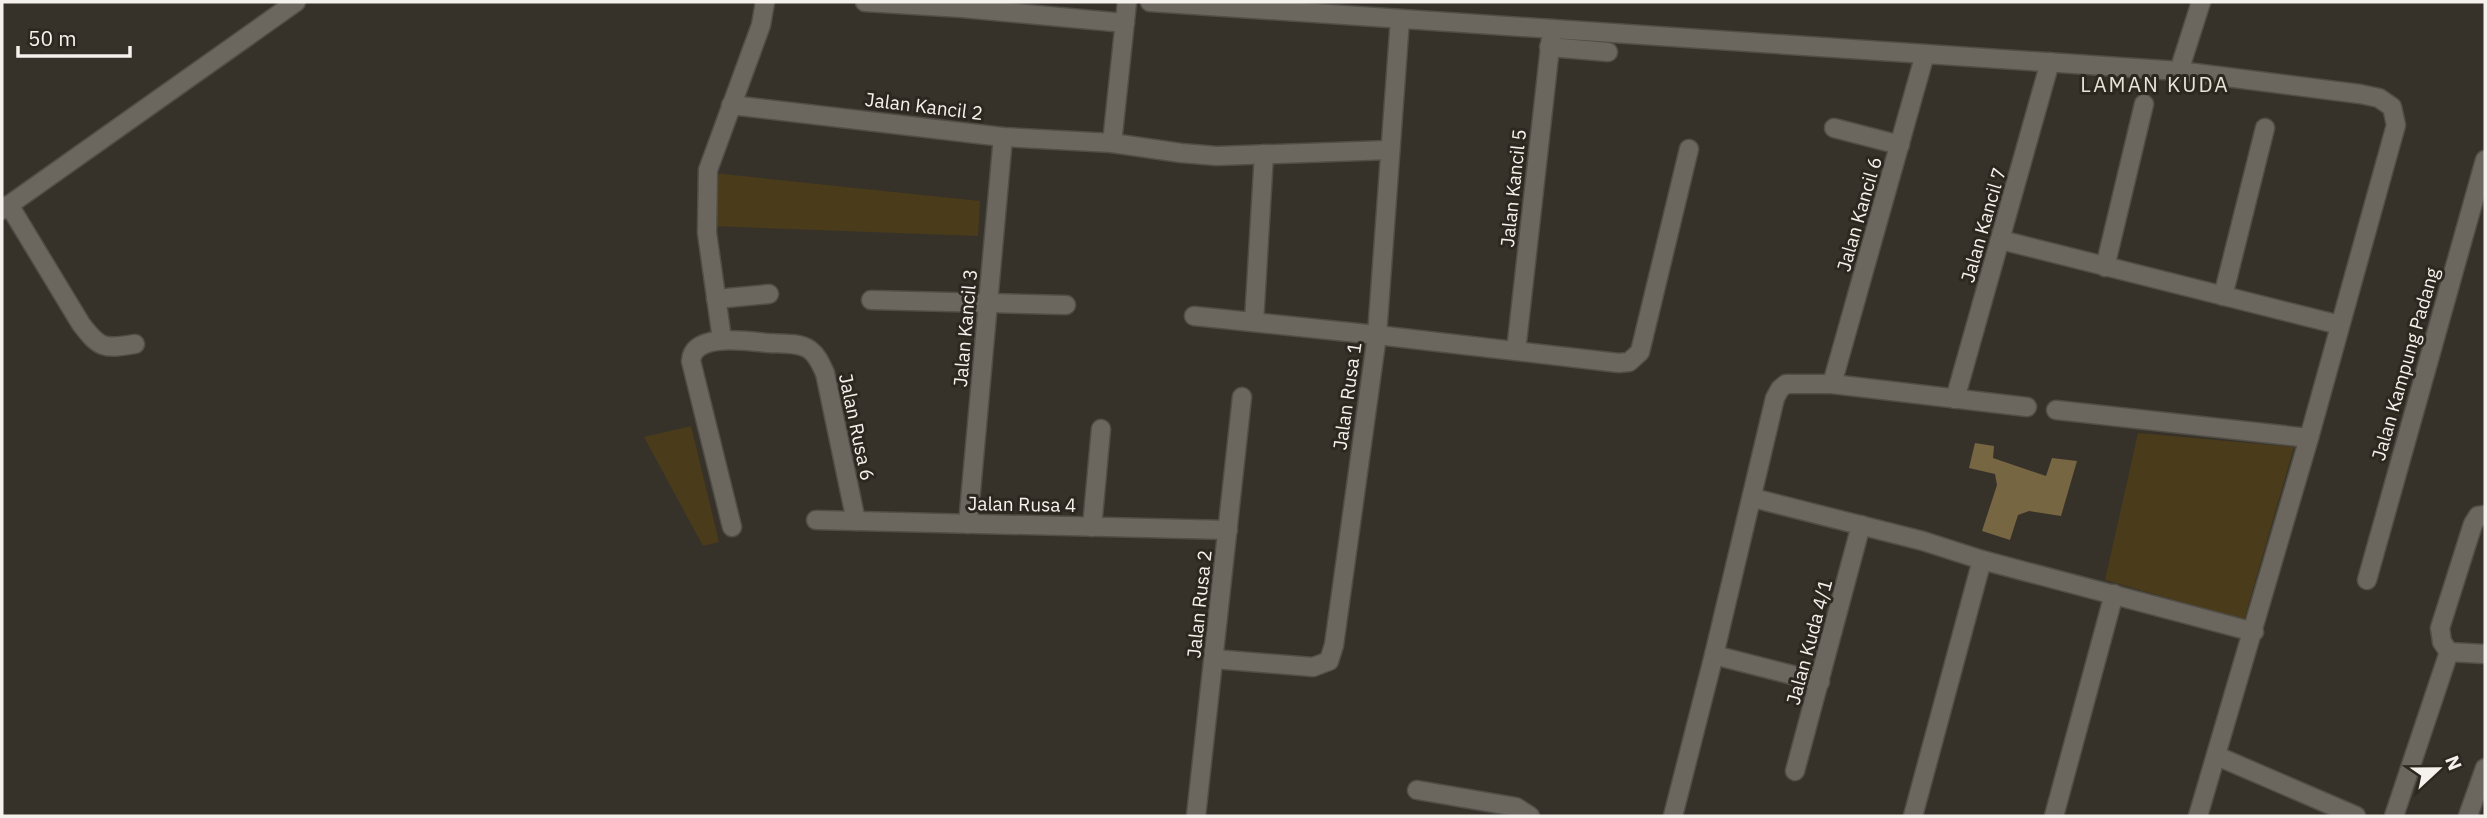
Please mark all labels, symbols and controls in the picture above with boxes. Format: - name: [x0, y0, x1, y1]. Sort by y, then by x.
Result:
- scale bar: [18, 14, 130, 58]
- text: 50 m: [28, 24, 77, 52]
- district label: LAMAN KUDA: [2080, 70, 2230, 98]
- street label: Jalan Kancil 2: [864, 87, 984, 125]
- street label: Jalan Kancil 5: [1495, 128, 1531, 248]
- street label: Jalan Kancil 6: [1831, 154, 1887, 274]
- street label: Jalan Kancil 7: [1955, 165, 2011, 285]
- street label: Jalan Kampung Padang: [2366, 265, 2444, 463]
- street label: Jalan Kancil 3: [948, 268, 982, 388]
- street label: Jalan Rusa 1: [1328, 341, 1366, 451]
- street label: Jalan Rusa 6: [834, 371, 880, 483]
- street label: Jalan Rusa 4: [967, 491, 1077, 517]
- street label: Jalan Rusa 2: [1181, 549, 1217, 659]
- street label: Jalan Kuda 4/1: [1781, 577, 1837, 707]
- north arrow: [2403, 734, 2473, 804]
- text: N: [2440, 752, 2467, 774]

